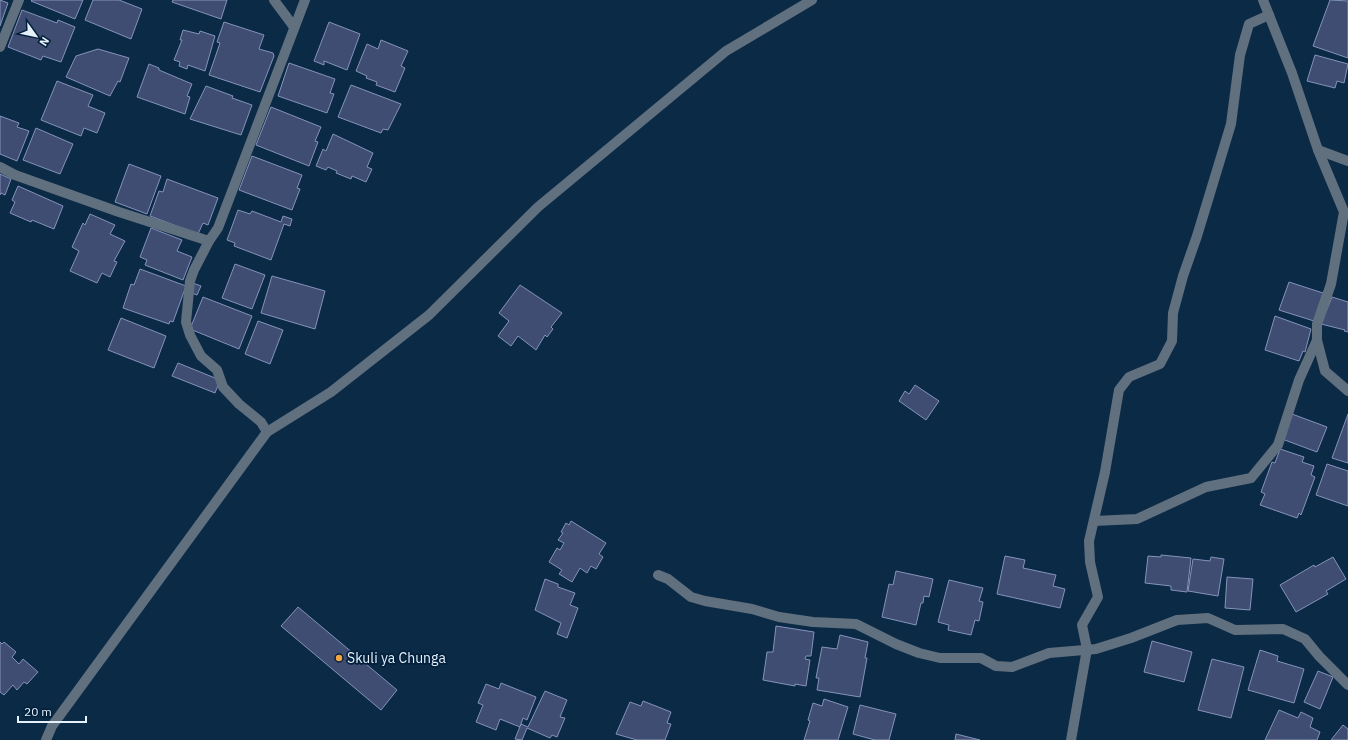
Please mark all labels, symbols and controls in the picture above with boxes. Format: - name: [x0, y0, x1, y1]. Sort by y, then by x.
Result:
- north arrow: [16, 16, 56, 56]
- text: N: [36, 34, 52, 49]
- place label: Skuli ya Chunga: [347, 649, 446, 667]
- marker: Skuli ya Chunga: [334, 653, 344, 663]
- scale bar: [18, 698, 86, 724]
- text: 20 m: [24, 704, 52, 719]

